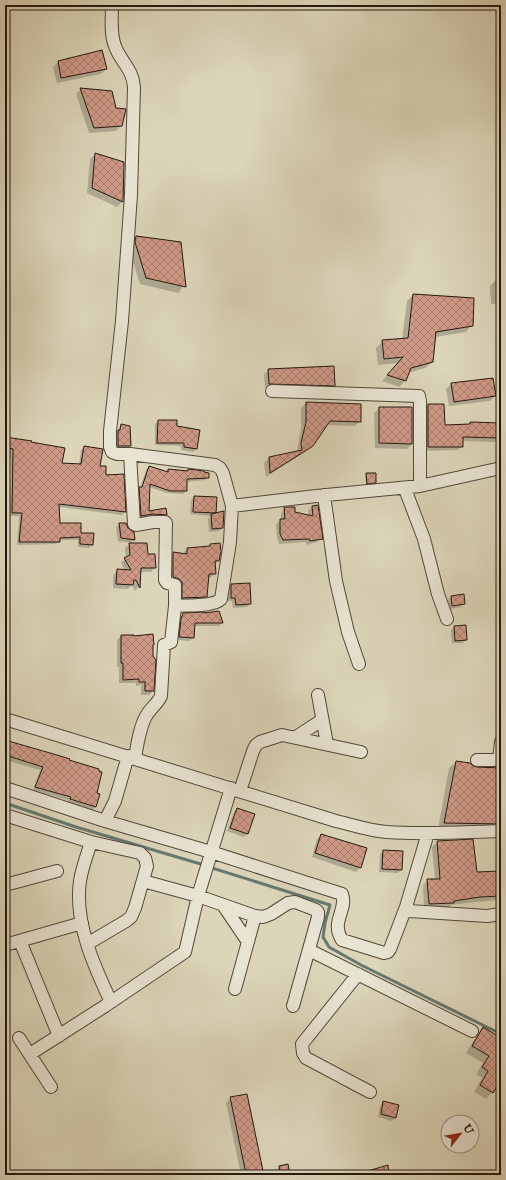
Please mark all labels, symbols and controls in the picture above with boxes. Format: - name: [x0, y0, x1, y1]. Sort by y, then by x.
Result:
- north arrow: [440, 1114, 480, 1154]
- text: U: [459, 1121, 476, 1138]

